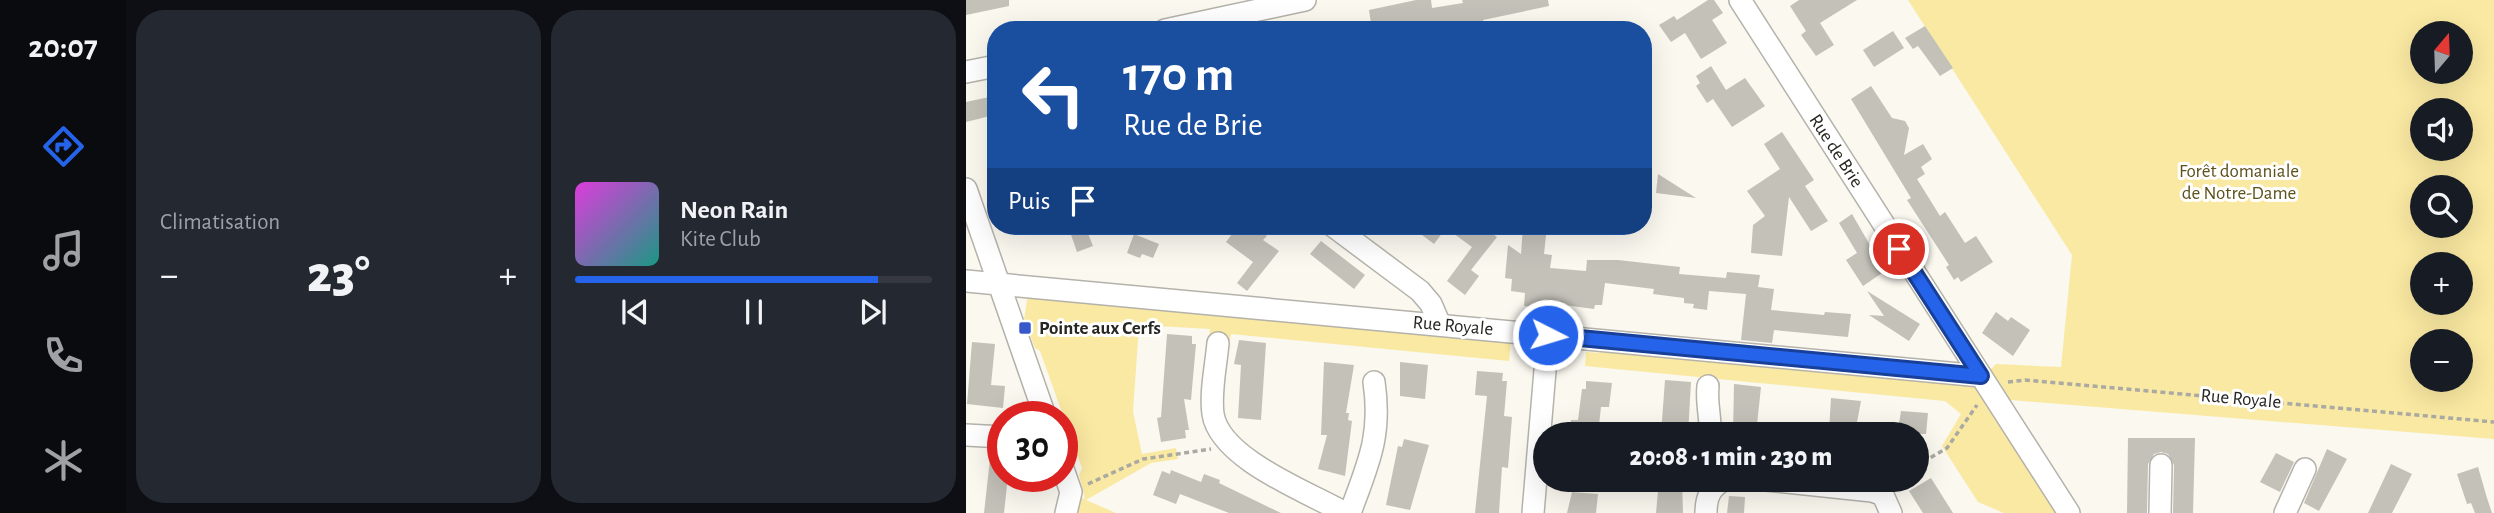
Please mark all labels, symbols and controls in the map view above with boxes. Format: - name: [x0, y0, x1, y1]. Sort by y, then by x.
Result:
- north arrow: [2410, 21, 2473, 84]
- map controls: [2410, 21, 2473, 392]
- text: 20:07: [28, 31, 98, 63]
- icon: left: [1008, 49, 1099, 140]
- text: 170 m: [1123, 51, 1234, 100]
- button: sound: [2410, 98, 2473, 161]
- text: Rue de Brie: [1123, 109, 1263, 141]
- street label: Rue de Brie: [1805, 111, 1867, 191]
- icon: directions: [39, 122, 88, 171]
- park label: Forêt domaniale de Notre-Dame: [2179, 162, 2299, 203]
- button: search: [2410, 175, 2473, 238]
- icon: arrive: [1064, 182, 1102, 220]
- text: Puis: [1008, 188, 1050, 214]
- text: Neon Rain: [680, 197, 788, 223]
- text: Climatisation: [160, 211, 280, 234]
- pin: [1869, 219, 1929, 279]
- icon: music: [39, 226, 88, 275]
- text: Kite Club: [680, 228, 761, 251]
- icon: arrive: [1880, 230, 1918, 268]
- text: 23°: [307, 249, 370, 301]
- button: +: [2410, 252, 2473, 315]
- text: −: [160, 257, 178, 295]
- text: +: [499, 257, 517, 295]
- icon: previous: [616, 293, 654, 331]
- icon: pause: [735, 293, 773, 331]
- icon: next: [854, 293, 892, 331]
- position arrow: [1511, 298, 1585, 372]
- street label: Rue Royale: [1412, 313, 1494, 339]
- place label: Pointe aux Cerfs: [1039, 319, 1161, 338]
- marker: Pointe aux Cerfs: [1017, 320, 1033, 336]
- button: −: [2410, 329, 2473, 392]
- icon: phone: [39, 331, 88, 380]
- street label: Rue Royale: [2200, 386, 2282, 412]
- speed limit sign: 30: [987, 401, 1078, 492]
- icon: climate: [39, 436, 88, 485]
- text: 20:08 · 1 min · 230 m: [1630, 444, 1832, 470]

